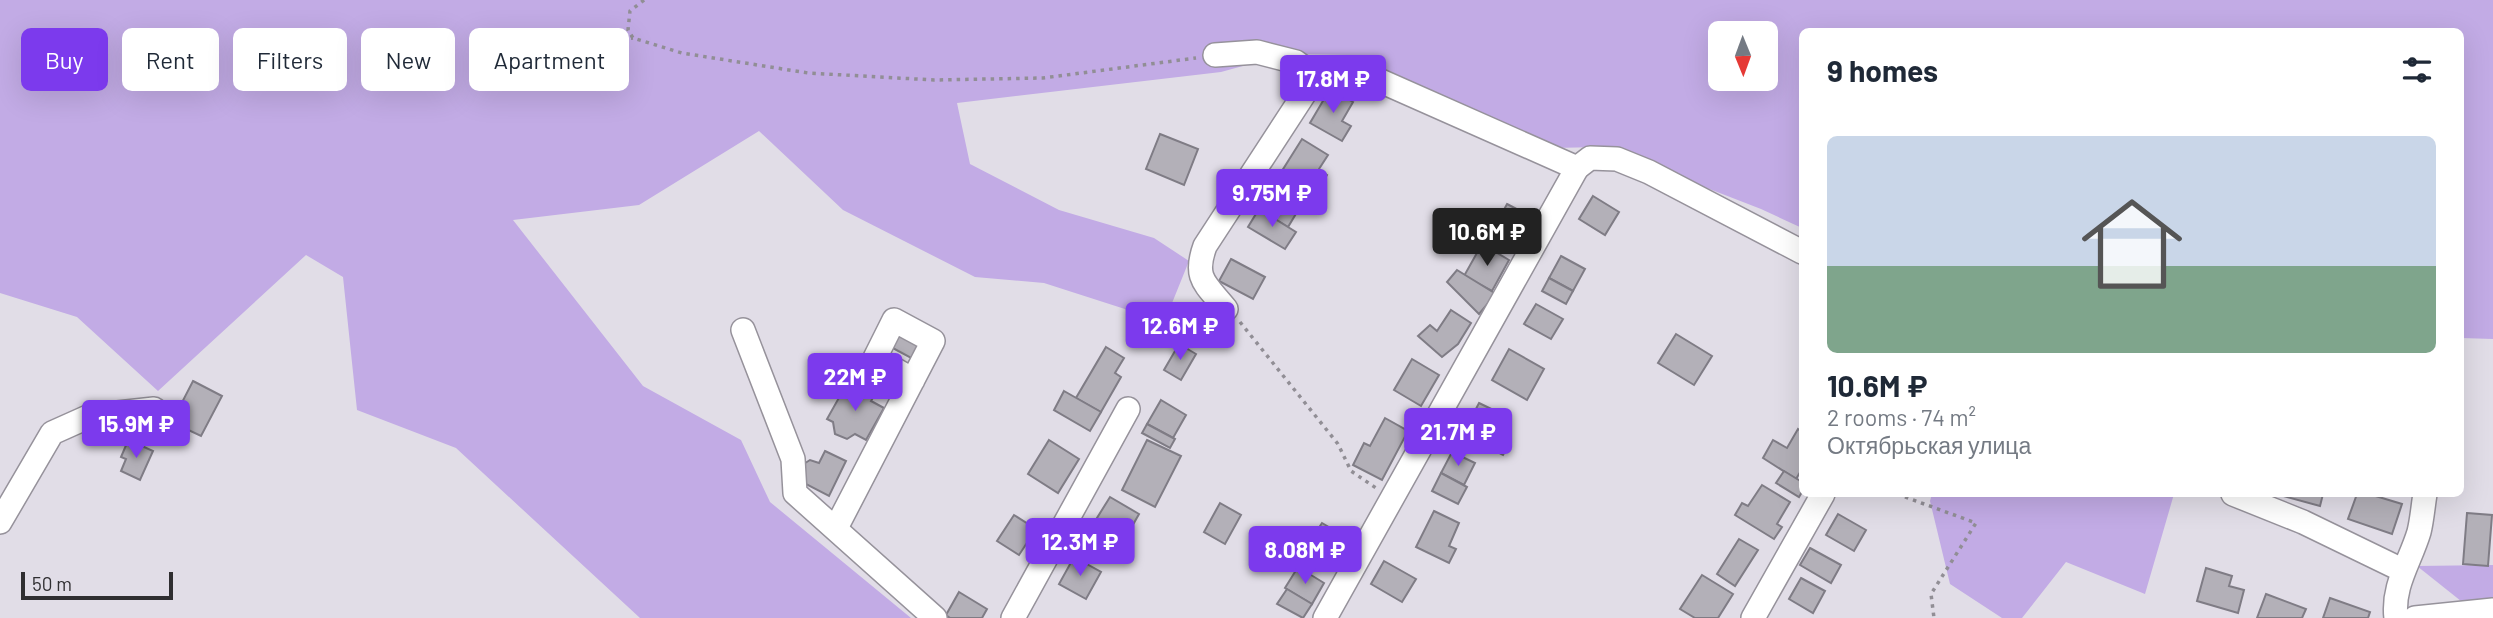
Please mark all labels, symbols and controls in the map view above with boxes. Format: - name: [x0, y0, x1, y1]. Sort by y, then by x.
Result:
- north arrow: [1708, 21, 1778, 91]
- map controls: [1708, 21, 1778, 91]
- chip: Buy: [21, 28, 108, 91]
- chip: Rent: [122, 28, 219, 91]
- chip: Filters: [233, 28, 347, 91]
- chip: New: [361, 28, 455, 91]
- chip: Apartment: [469, 28, 629, 91]
- icon: filters: [2398, 51, 2436, 89]
- text: 9 homes: [1827, 52, 1938, 88]
- pin: 17.8M ₽: [1268, 55, 1398, 115]
- text: 17.8M ₽: [1296, 64, 1370, 92]
- pin: 9.75M ₽: [1207, 170, 1337, 229]
- text: 9.75M ₽: [1232, 178, 1312, 206]
- icon: home: [2069, 181, 2195, 307]
- pin: 10.6M ₽: [1422, 208, 1552, 268]
- text: 10.6M ₽: [1449, 217, 1525, 245]
- pin: 12.6M ₽: [1115, 302, 1245, 362]
- text: 12.6M ₽: [1142, 311, 1218, 339]
- pin: 22M ₽: [806, 354, 904, 413]
- text: 22M ₽: [824, 362, 886, 390]
- text: 10.6M ₽: [1827, 367, 1927, 403]
- pin: 15.9M ₽: [71, 400, 201, 460]
- text: 2 rooms · 74 m²: [1827, 403, 1976, 431]
- pin: 21.7M ₽: [1393, 408, 1523, 468]
- text: 15.9M ₽: [98, 409, 174, 437]
- text: 21.7M ₽: [1420, 417, 1496, 445]
- text: Октябрьская улица: [1827, 431, 2031, 459]
- pin: 12.3M ₽: [1015, 518, 1145, 578]
- pin: 8.08M ₽: [1240, 526, 1370, 586]
- text: 12.3M ₽: [1042, 527, 1118, 555]
- text: 8.08M ₽: [1265, 535, 1345, 563]
- scale bar: [21, 569, 173, 601]
- text: 50 m: [32, 572, 72, 595]

